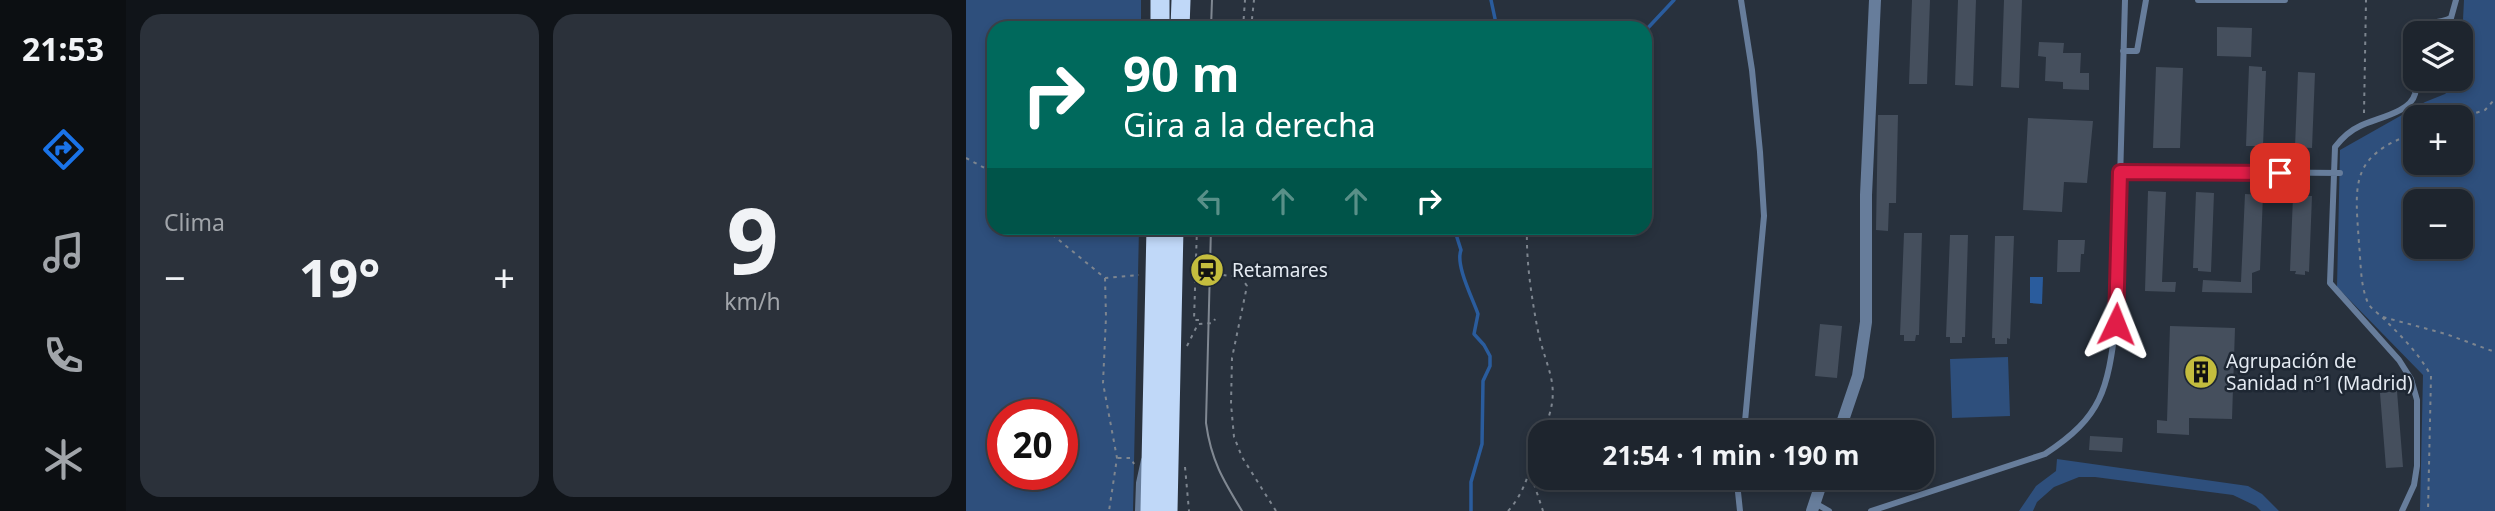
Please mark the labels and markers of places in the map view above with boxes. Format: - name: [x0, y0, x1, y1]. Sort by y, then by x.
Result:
- pin: [2250, 143, 2310, 203]
- station icon: Retamares: [1188, 251, 1226, 289]
- place label: Retamares: [1232, 257, 1328, 283]
- place label: Agrupación de Sanidad nº1 (Madrid): [2226, 348, 2413, 396]
- building icon: Agrupación de Sanidad nº1 (Madrid): [2182, 353, 2220, 391]

